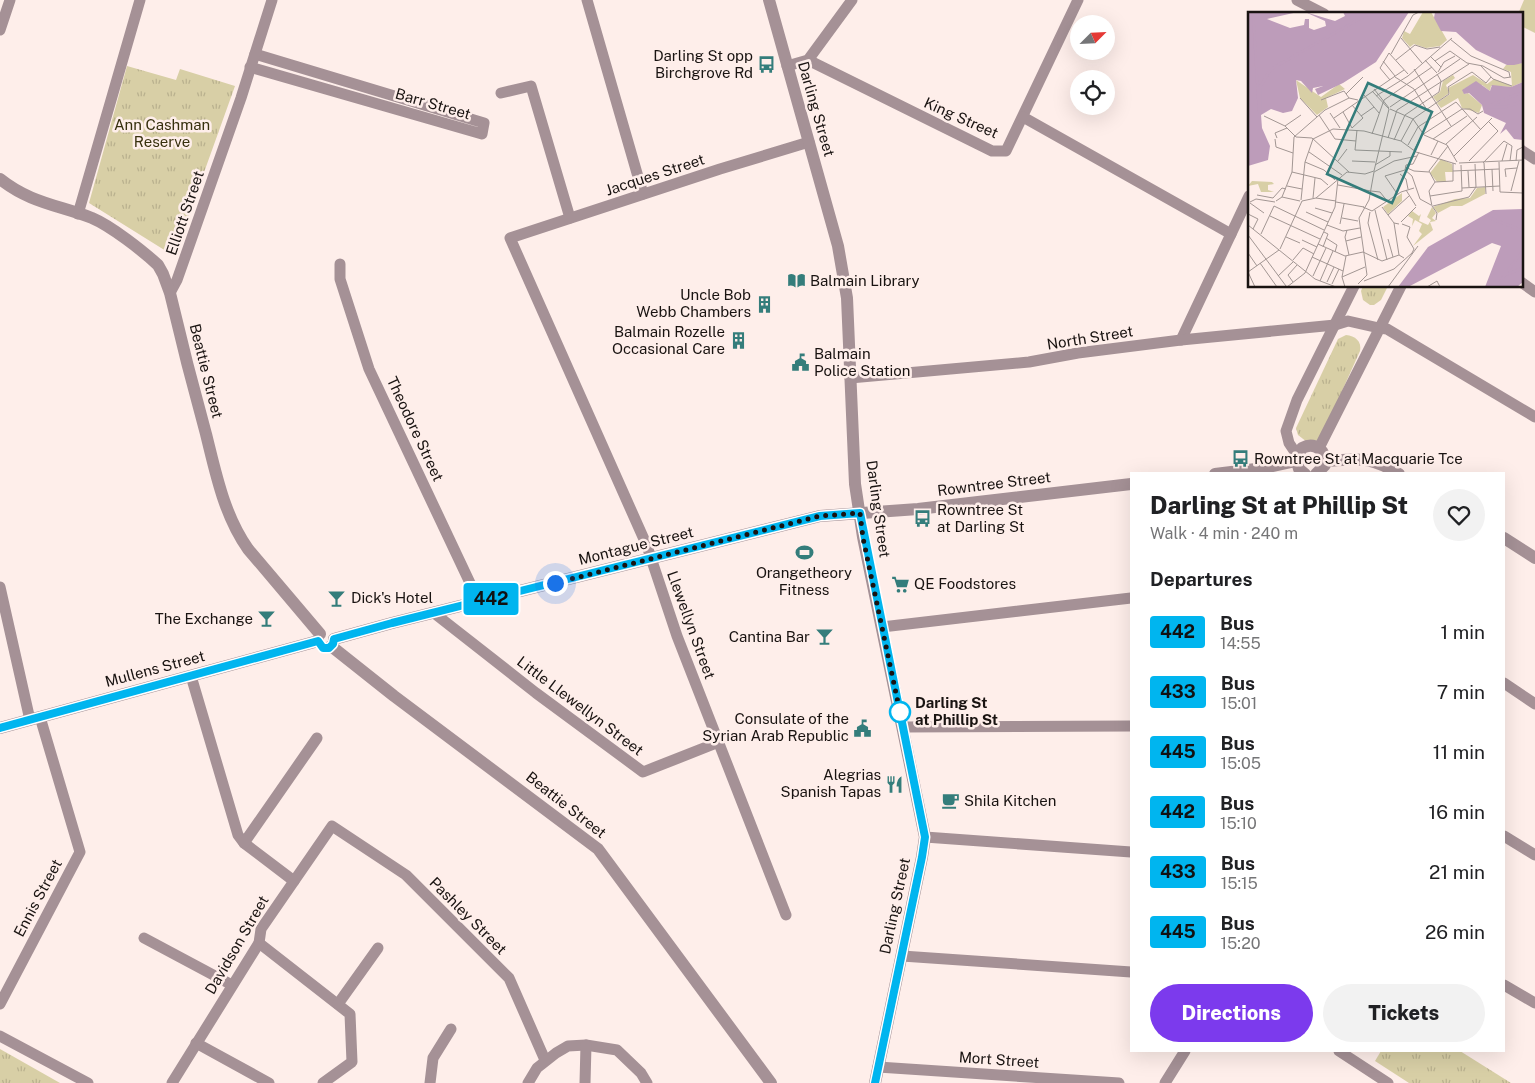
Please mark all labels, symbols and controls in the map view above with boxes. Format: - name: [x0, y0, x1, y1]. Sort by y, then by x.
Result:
- inset map: [1248, 12, 1522, 288]
- north arrow: [1070, 15, 1115, 60]
- map controls: [1070, 15, 1115, 115]
- place label: Darling St opp Birchgrove Rd: [653, 47, 753, 81]
- bus stop icon: Darling St opp Birchgrove Rd: [757, 55, 777, 75]
- street label: Darling Street: [795, 59, 838, 159]
- button: locate: [1070, 70, 1115, 115]
- street label: Barr Street: [394, 85, 473, 122]
- street label: King Street: [921, 94, 1001, 142]
- park label: Ann Cashman Reserve: [114, 116, 210, 150]
- street label: Jacques Street: [603, 150, 707, 199]
- street label: Elliott Street: [162, 168, 207, 257]
- library icon: Balmain Library: [786, 271, 806, 291]
- place label: Balmain Library: [810, 272, 920, 289]
- place label: Uncle Bob Webb Chambers: [636, 286, 751, 320]
- building icon: Uncle Bob Webb Chambers: [755, 294, 775, 314]
- street label: Beattie Street: [187, 322, 227, 420]
- street label: North Street: [1045, 322, 1135, 353]
- place label: Balmain Rozelle Occasional Care: [612, 323, 725, 357]
- building icon: Balmain Rozelle Occasional Care: [729, 331, 749, 351]
- place label: Balmain Police Station: [814, 345, 910, 379]
- public building icon: Balmain Police Station: [790, 353, 810, 373]
- street label: Theodore Street: [384, 374, 447, 484]
- bus stop icon: Rowntree St at Macquarie Tce: [1230, 449, 1250, 469]
- place label: Rowntree St at Macquarie Tce: [1254, 450, 1463, 467]
- street label: Darling Street: [863, 459, 894, 559]
- street label: Rowntree Street: [936, 468, 1052, 499]
- button: heart: [1433, 489, 1485, 541]
- text: Darling St at Phillip St: [1150, 491, 1408, 519]
- place label: Rowntree St at Darling St: [937, 501, 1025, 535]
- bus stop icon: Rowntree St at Darling St: [913, 509, 933, 529]
- street label: Montague Street: [577, 523, 695, 568]
- text: Walk · 4 min · 240 m: [1150, 524, 1298, 543]
- sports icon: Orangetheory Fitness: [794, 542, 814, 562]
- place label: Orangetheory Fitness: [756, 564, 852, 598]
- street label: Llewellyn Street: [664, 568, 719, 681]
- text: Departures: [1150, 568, 1253, 590]
- your location: [543, 571, 568, 596]
- supermarket icon: QE Foodstores: [890, 574, 910, 594]
- place label: QE Foodstores: [914, 575, 1016, 592]
- line badge: 442: [462, 583, 520, 615]
- bar icon: Dick's Hotel: [327, 588, 347, 608]
- text: 442: [473, 588, 509, 609]
- place label: Dick's Hotel: [351, 589, 433, 606]
- bar icon: The Exchange: [257, 609, 277, 629]
- place label: The Exchange: [155, 610, 253, 627]
- text: Bus: [1220, 612, 1254, 634]
- text: 442: [1160, 621, 1195, 642]
- text: 1 min: [1440, 621, 1485, 643]
- bar icon: Cantina Bar: [814, 627, 834, 647]
- place label: Cantina Bar: [729, 628, 810, 645]
- text: 14:55: [1220, 634, 1261, 653]
- street label: Mullens Street: [103, 647, 207, 690]
- street label: Little Llewellyn Street: [514, 653, 647, 759]
- text: Bus: [1221, 672, 1255, 694]
- text: 433: [1160, 681, 1196, 702]
- text: 7 min: [1437, 681, 1485, 703]
- place label: Darling St at Phillip St: [915, 694, 998, 728]
- text: 15:01: [1221, 694, 1257, 713]
- marker: Darling St at Phillip St: [889, 701, 911, 723]
- place label: Consulate of the Syrian Arab Republic: [702, 710, 849, 744]
- public building icon: Consulate of the Syrian Arab Republic: [853, 718, 873, 738]
- text: Bus: [1221, 732, 1255, 754]
- text: 445: [1160, 741, 1196, 762]
- text: 11 min: [1433, 741, 1485, 763]
- text: 15:05: [1221, 754, 1261, 773]
- place label: Alegrias Spanish Tapas: [781, 766, 881, 800]
- street label: Beattie Street: [523, 768, 610, 841]
- restaurant icon: Alegrias Spanish Tapas: [885, 774, 905, 794]
- cafe icon: Shila Kitchen: [940, 791, 960, 811]
- place label: Shila Kitchen: [964, 792, 1056, 809]
- text: Bus: [1220, 792, 1254, 814]
- text: 442: [1160, 801, 1195, 822]
- text: 16 min: [1429, 801, 1485, 823]
- text: 15:10: [1220, 814, 1257, 833]
- text: Bus: [1221, 852, 1255, 874]
- street label: Ennis Street: [10, 856, 65, 939]
- street label: Darling Street: [876, 856, 913, 956]
- text: 433: [1160, 861, 1196, 882]
- text: 21 min: [1429, 861, 1485, 883]
- street label: Pashley Street: [426, 874, 510, 958]
- text: 15:15: [1221, 874, 1258, 893]
- street label: Davidson Street: [201, 892, 272, 997]
- text: Bus: [1221, 912, 1255, 934]
- text: 445: [1160, 921, 1196, 942]
- text: 26 min: [1425, 921, 1485, 943]
- text: 15:20: [1221, 934, 1261, 953]
- button: Directions: [1150, 984, 1313, 1042]
- button: Tickets: [1323, 984, 1485, 1042]
- street label: Mort Street: [958, 1048, 1040, 1071]

